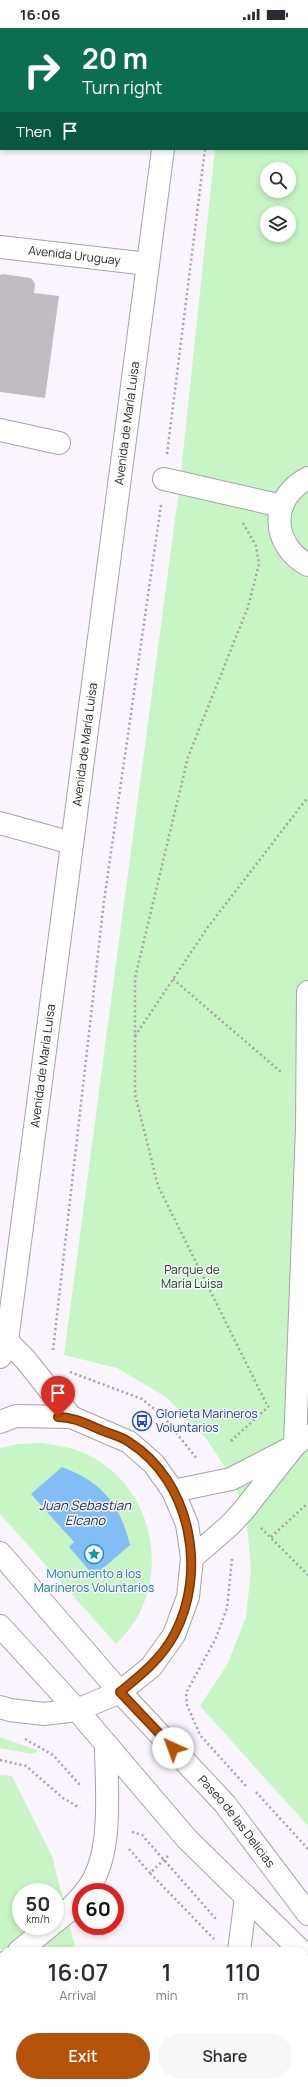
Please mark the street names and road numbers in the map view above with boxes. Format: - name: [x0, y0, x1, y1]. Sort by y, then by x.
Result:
- street label: Avenida Uruguay: [28, 241, 122, 269]
- street label: Avenida de María Luisa: [110, 360, 143, 486]
- street label: Avenida de María Luisa: [68, 682, 101, 807]
- street label: Avenida de María Luisa: [26, 1003, 59, 1129]
- street label: Paseo de las Delicias: [194, 1771, 279, 1871]

